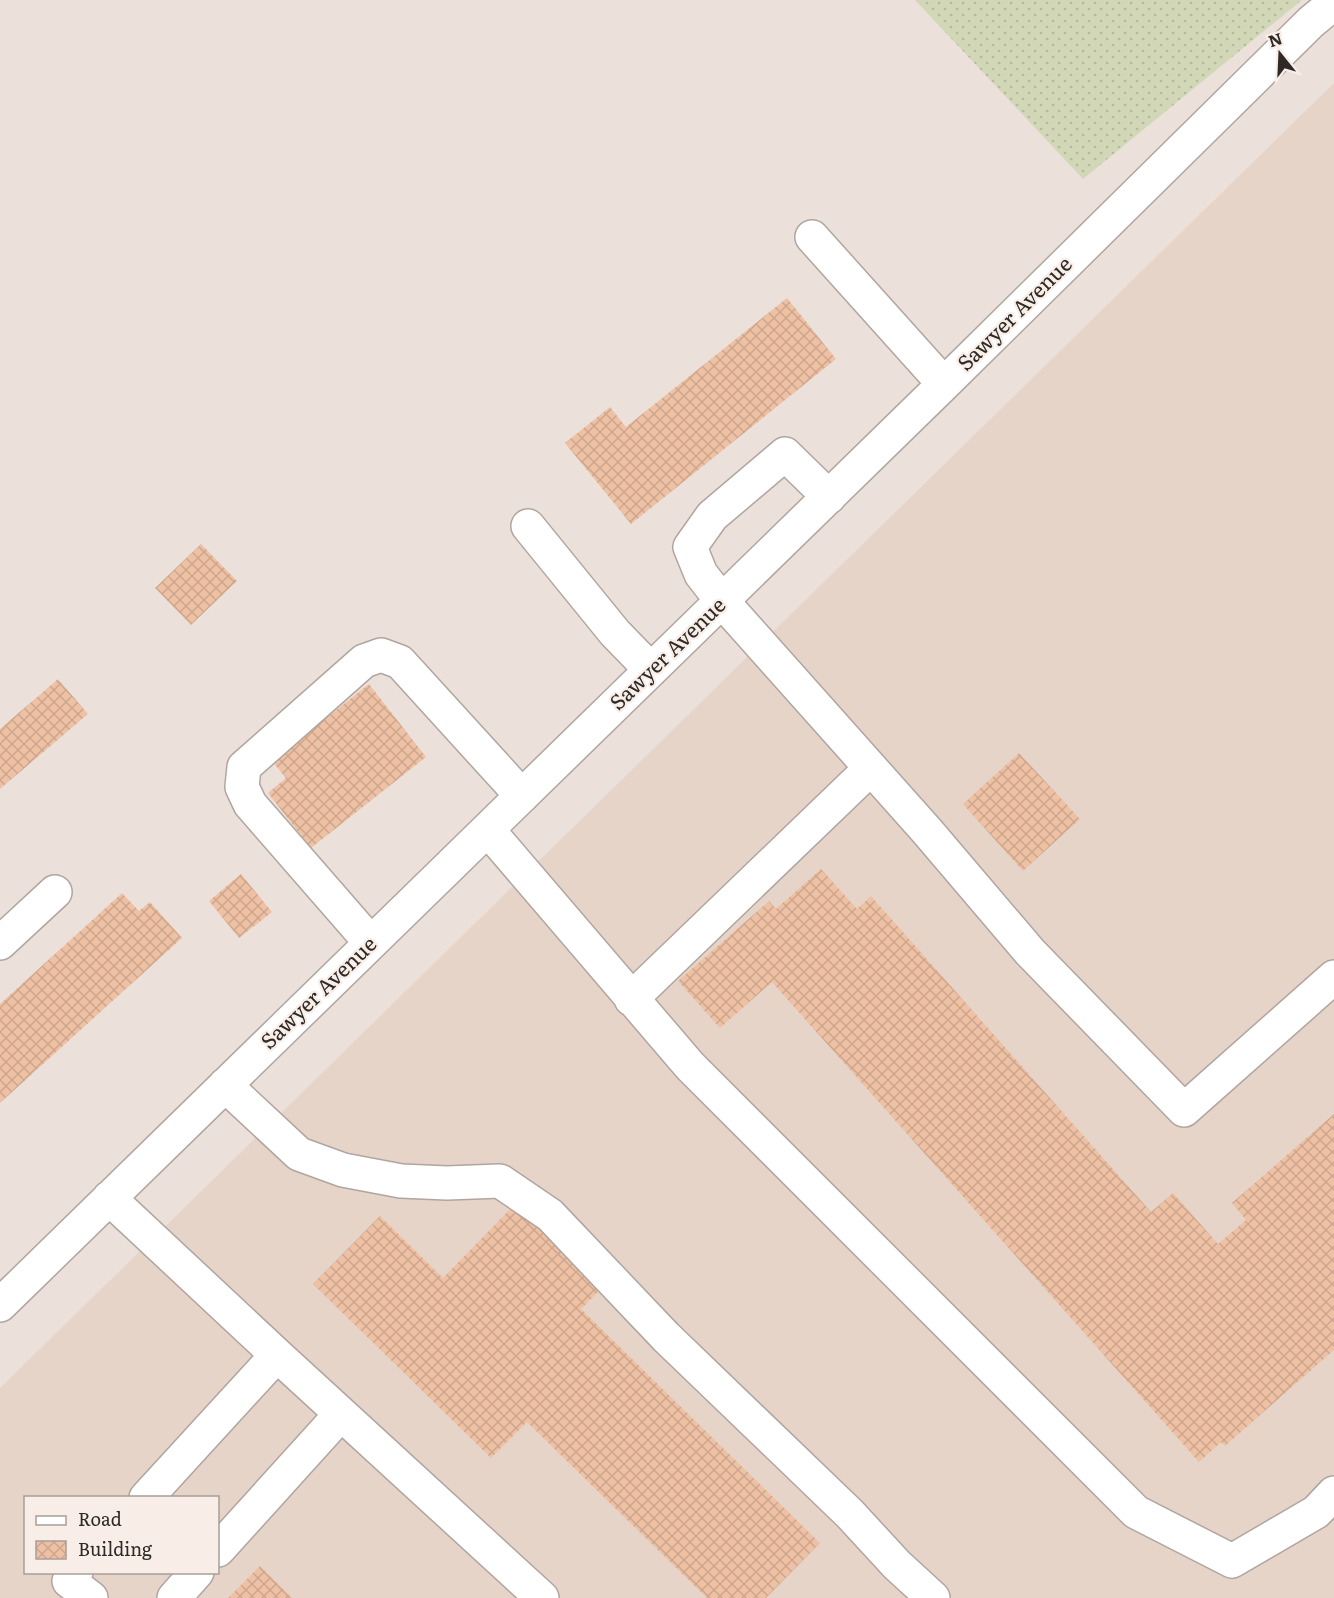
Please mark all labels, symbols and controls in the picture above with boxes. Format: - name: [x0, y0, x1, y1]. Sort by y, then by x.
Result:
- north arrow: [1250, 24, 1310, 84]
- text: N: [1265, 25, 1285, 52]
- street label: Sawyer Avenue: [949, 248, 1078, 377]
- street label: Sawyer Avenue: [601, 589, 731, 716]
- street label: Sawyer Avenue: [252, 928, 382, 1055]
- legend: [24, 1496, 219, 1574]
- text: Road: [78, 1505, 122, 1532]
- text: Building: [78, 1535, 153, 1562]

